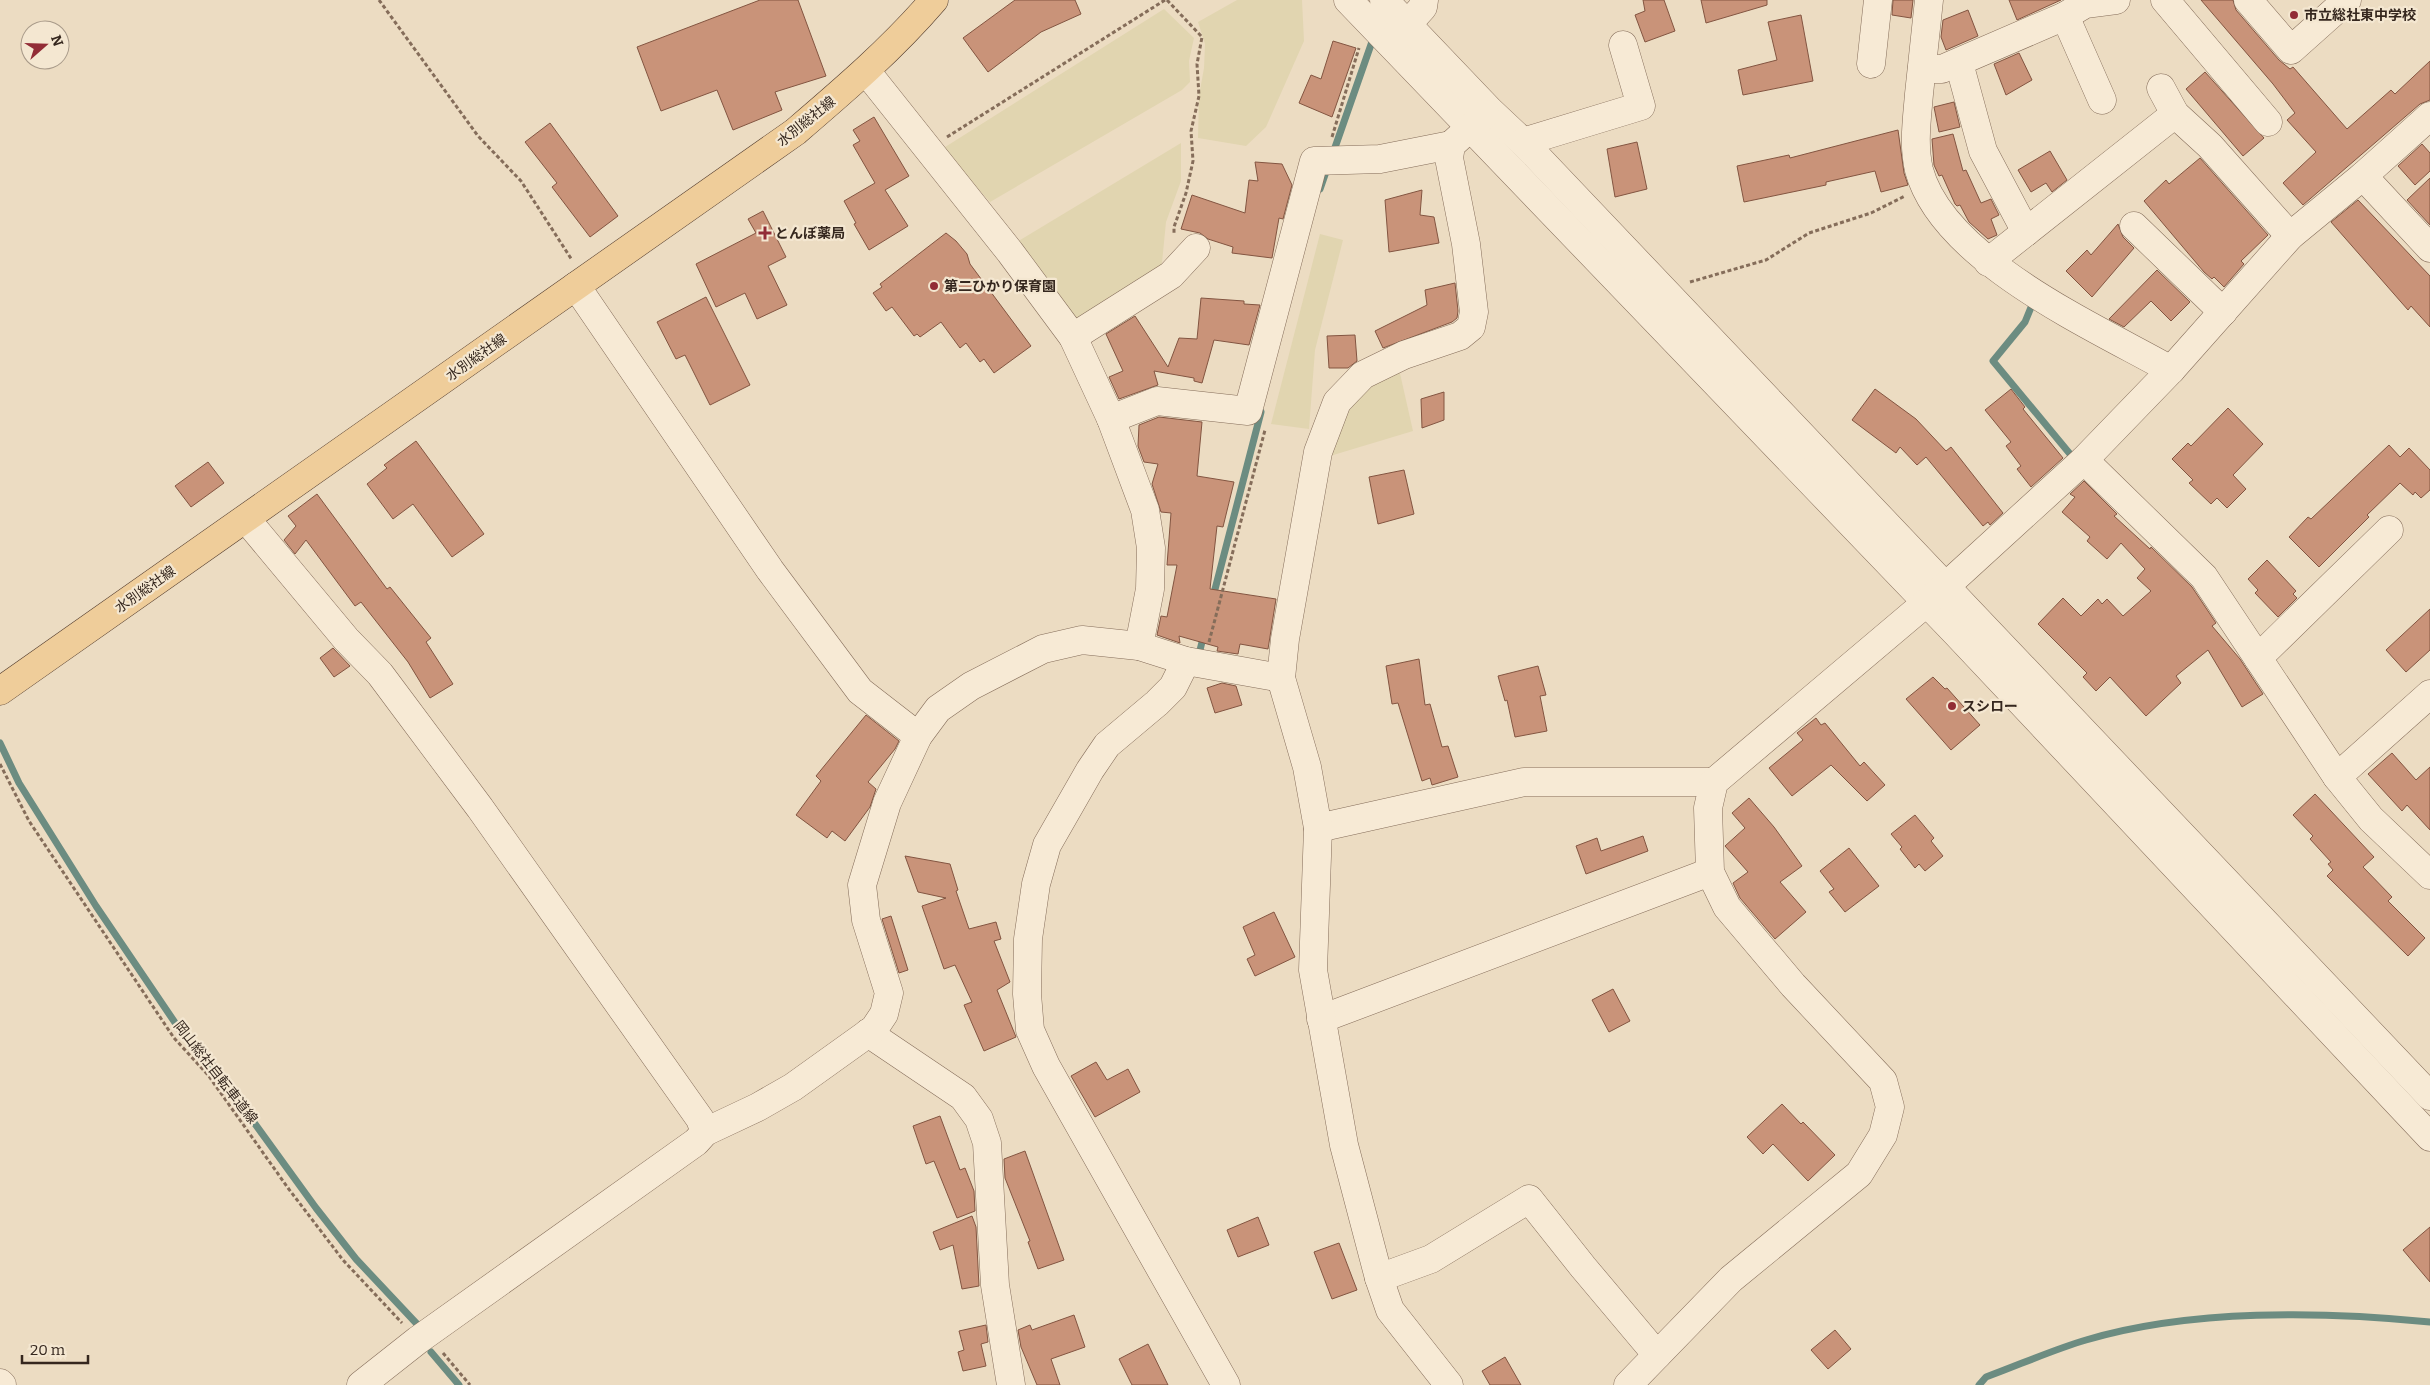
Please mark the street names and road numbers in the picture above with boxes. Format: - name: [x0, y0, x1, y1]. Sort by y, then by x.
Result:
- street label: 水別総社線: [774, 93, 839, 150]
- street label: 水別総社線: [443, 330, 510, 384]
- street label: 水別総社線: [112, 562, 179, 616]
- street label: 岡山総社自転車道線: [170, 1017, 261, 1127]

